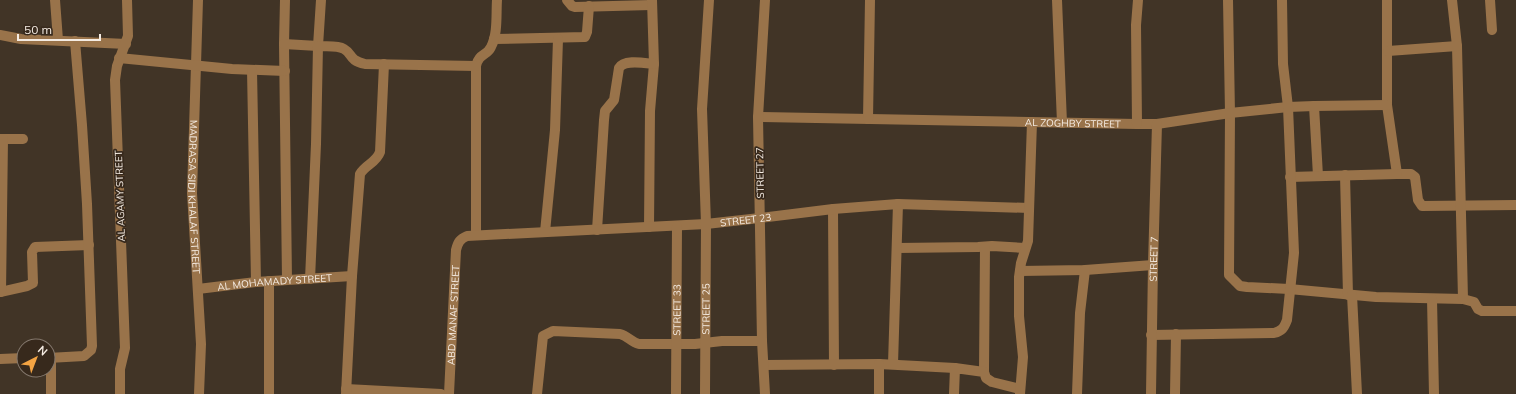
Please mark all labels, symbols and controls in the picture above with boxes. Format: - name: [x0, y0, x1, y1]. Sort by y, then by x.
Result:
- scale bar: [18, 16, 100, 42]
- text: 50 m: [24, 22, 52, 37]
- street label: AL ZOGHBY STREET: [1025, 115, 1121, 130]
- street label: MADRASA SIDI KHALAF STREET: [185, 120, 203, 274]
- street label: STREET 27: [753, 147, 767, 199]
- street label: AL AGAMY STREET: [112, 150, 128, 242]
- street label: STREET 23: [719, 210, 772, 229]
- street label: STREET 7: [1146, 236, 1160, 282]
- street label: ABD MANAF STREET: [444, 265, 462, 365]
- street label: AL MOHAMADY STREET: [216, 271, 332, 293]
- street label: STREET 25: [699, 283, 712, 335]
- street label: STREET 33: [670, 284, 683, 336]
- north arrow: [16, 338, 56, 378]
- text: N: [35, 343, 50, 359]

